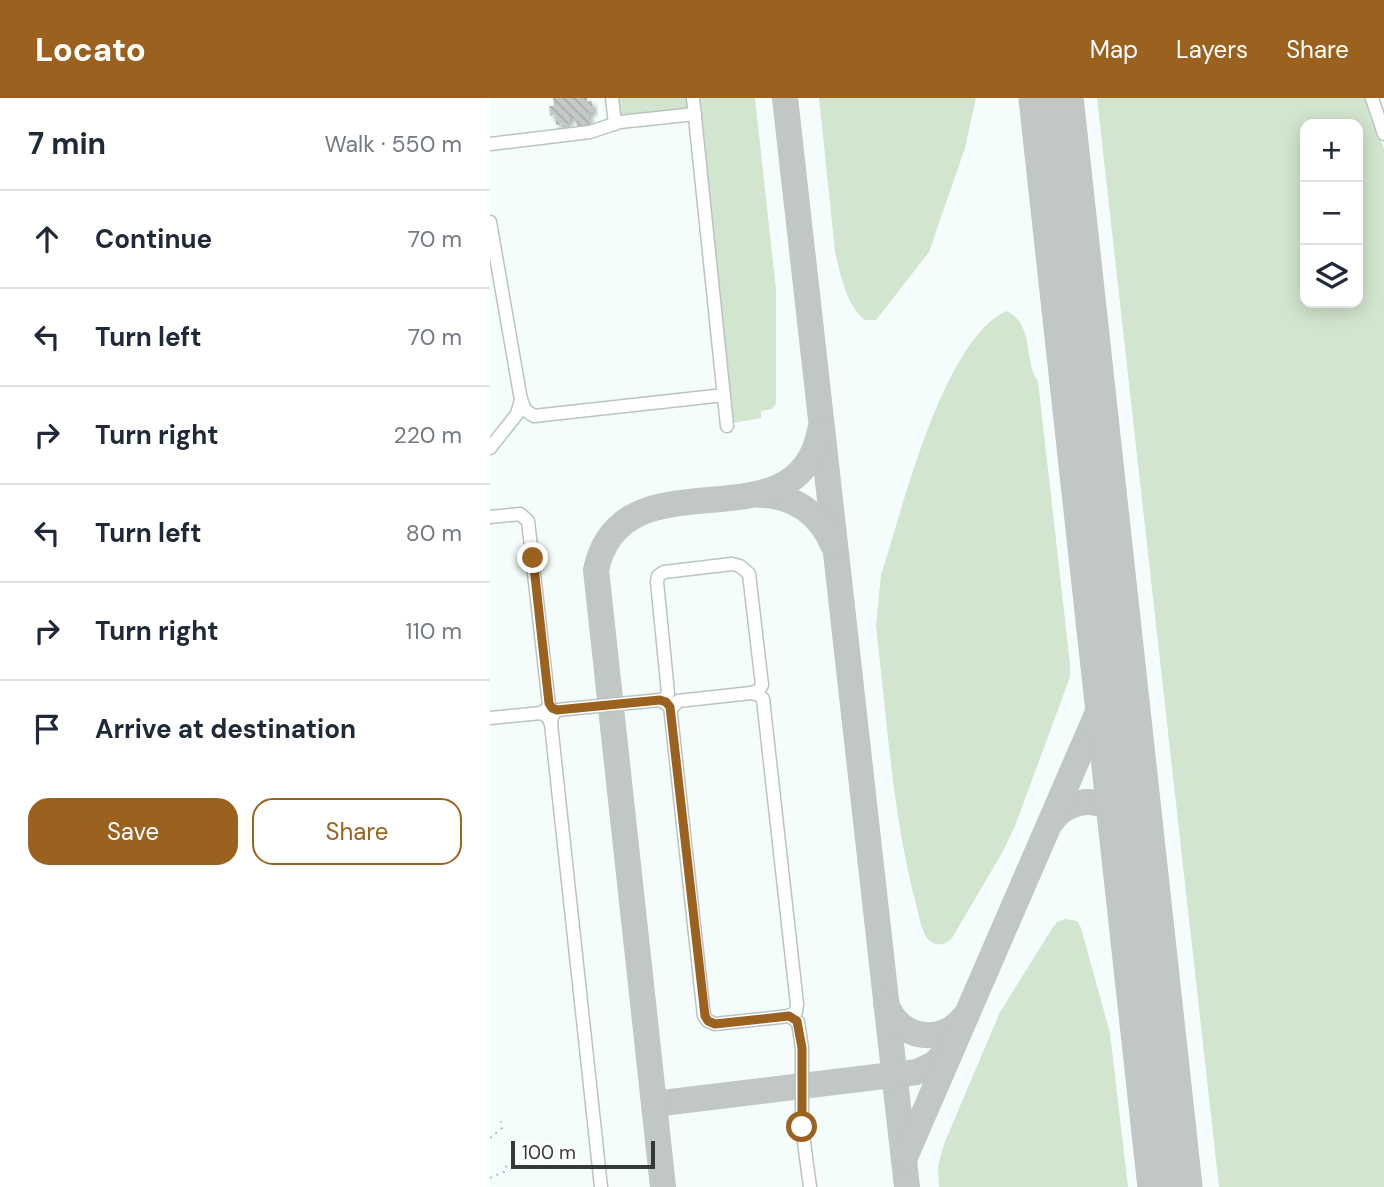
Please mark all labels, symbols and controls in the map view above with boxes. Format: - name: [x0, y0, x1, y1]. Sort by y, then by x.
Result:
- text: Locato: [35, 28, 146, 71]
- text: Map: [1090, 34, 1138, 65]
- text: Layers: [1176, 34, 1248, 65]
- text: Share: [1286, 34, 1349, 65]
- map controls: [1300, 119, 1363, 308]
- button: +: [1300, 119, 1363, 182]
- text: 7 min: [28, 124, 106, 163]
- text: Walk · 550 m: [324, 129, 462, 159]
- button: −: [1300, 182, 1363, 245]
- icon: ahead: [28, 220, 66, 258]
- text: Continue: [95, 222, 212, 256]
- text: 70 m: [408, 224, 462, 254]
- button: layers: [1300, 245, 1363, 308]
- icon: left: [28, 318, 66, 356]
- text: Turn left: [95, 320, 202, 354]
- text: 70 m: [408, 322, 462, 352]
- icon: right: [28, 416, 66, 454]
- text: Turn right: [95, 418, 219, 452]
- text: 220 m: [393, 420, 462, 450]
- icon: left: [28, 514, 66, 552]
- text: Turn left: [95, 516, 202, 550]
- text: 80 m: [406, 518, 462, 548]
- route end: [517, 542, 548, 573]
- icon: right: [28, 612, 66, 650]
- text: Turn right: [95, 614, 219, 648]
- text: 110 m: [405, 616, 462, 646]
- icon: arrive: [28, 710, 66, 748]
- text: Arrive at destination: [95, 712, 356, 746]
- button: Save: [28, 798, 238, 865]
- button: Share: [252, 798, 462, 865]
- route start: [786, 1111, 817, 1142]
- scale bar: [511, 1138, 654, 1170]
- text: 100 m: [522, 1140, 576, 1165]

